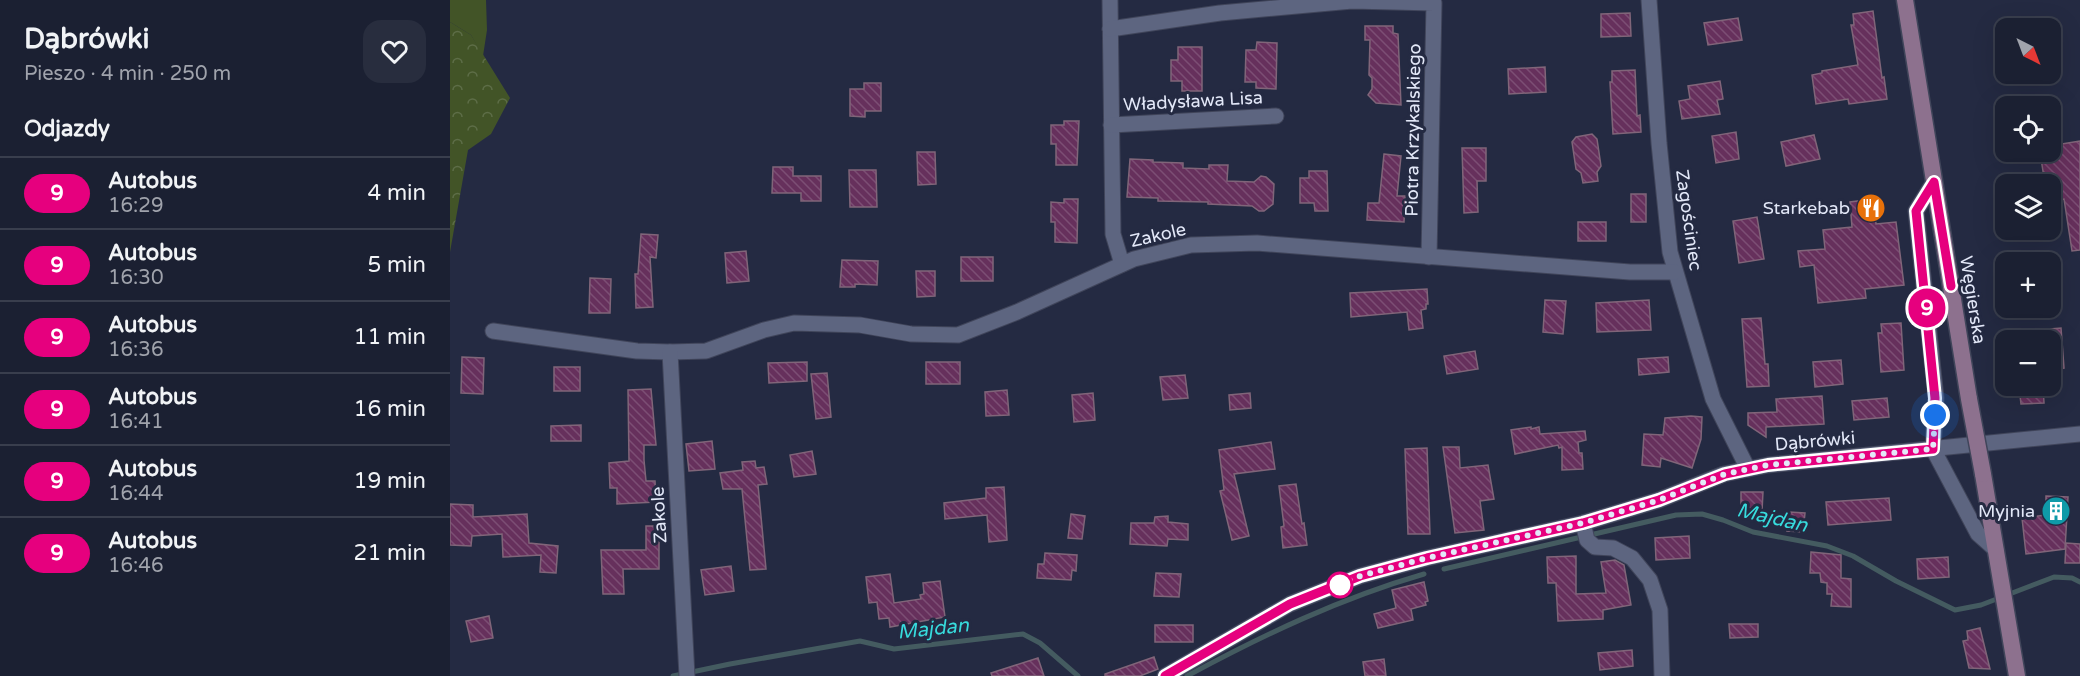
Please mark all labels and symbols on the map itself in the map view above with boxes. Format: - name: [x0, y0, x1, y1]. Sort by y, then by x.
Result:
- north arrow: [1995, 18, 2061, 84]
- street label: Piotra Krzykalskiego: [1400, 43, 1426, 217]
- street label: Władysława Lisa: [1123, 86, 1263, 116]
- street label: Zagościniec: [1671, 168, 1707, 272]
- restaurant icon: Starkebab: [1855, 192, 1887, 224]
- place label: Starkebab: [1763, 197, 1850, 219]
- street label: Zakole: [1128, 218, 1188, 252]
- street label: Węgierska: [1955, 254, 1991, 346]
- line badge: 9: [1908, 288, 1946, 328]
- your location: [1920, 400, 1950, 430]
- street label: Dąbrówki: [1774, 427, 1856, 455]
- street label: Zakole: [647, 486, 671, 544]
- building icon: Myjnia: [2040, 495, 2072, 527]
- water label: Majdan: [1734, 498, 1810, 538]
- place label: Myjnia: [1978, 500, 2035, 522]
- unlabelled marker: [1327, 572, 1353, 598]
- water label: Majdan: [896, 613, 971, 645]

